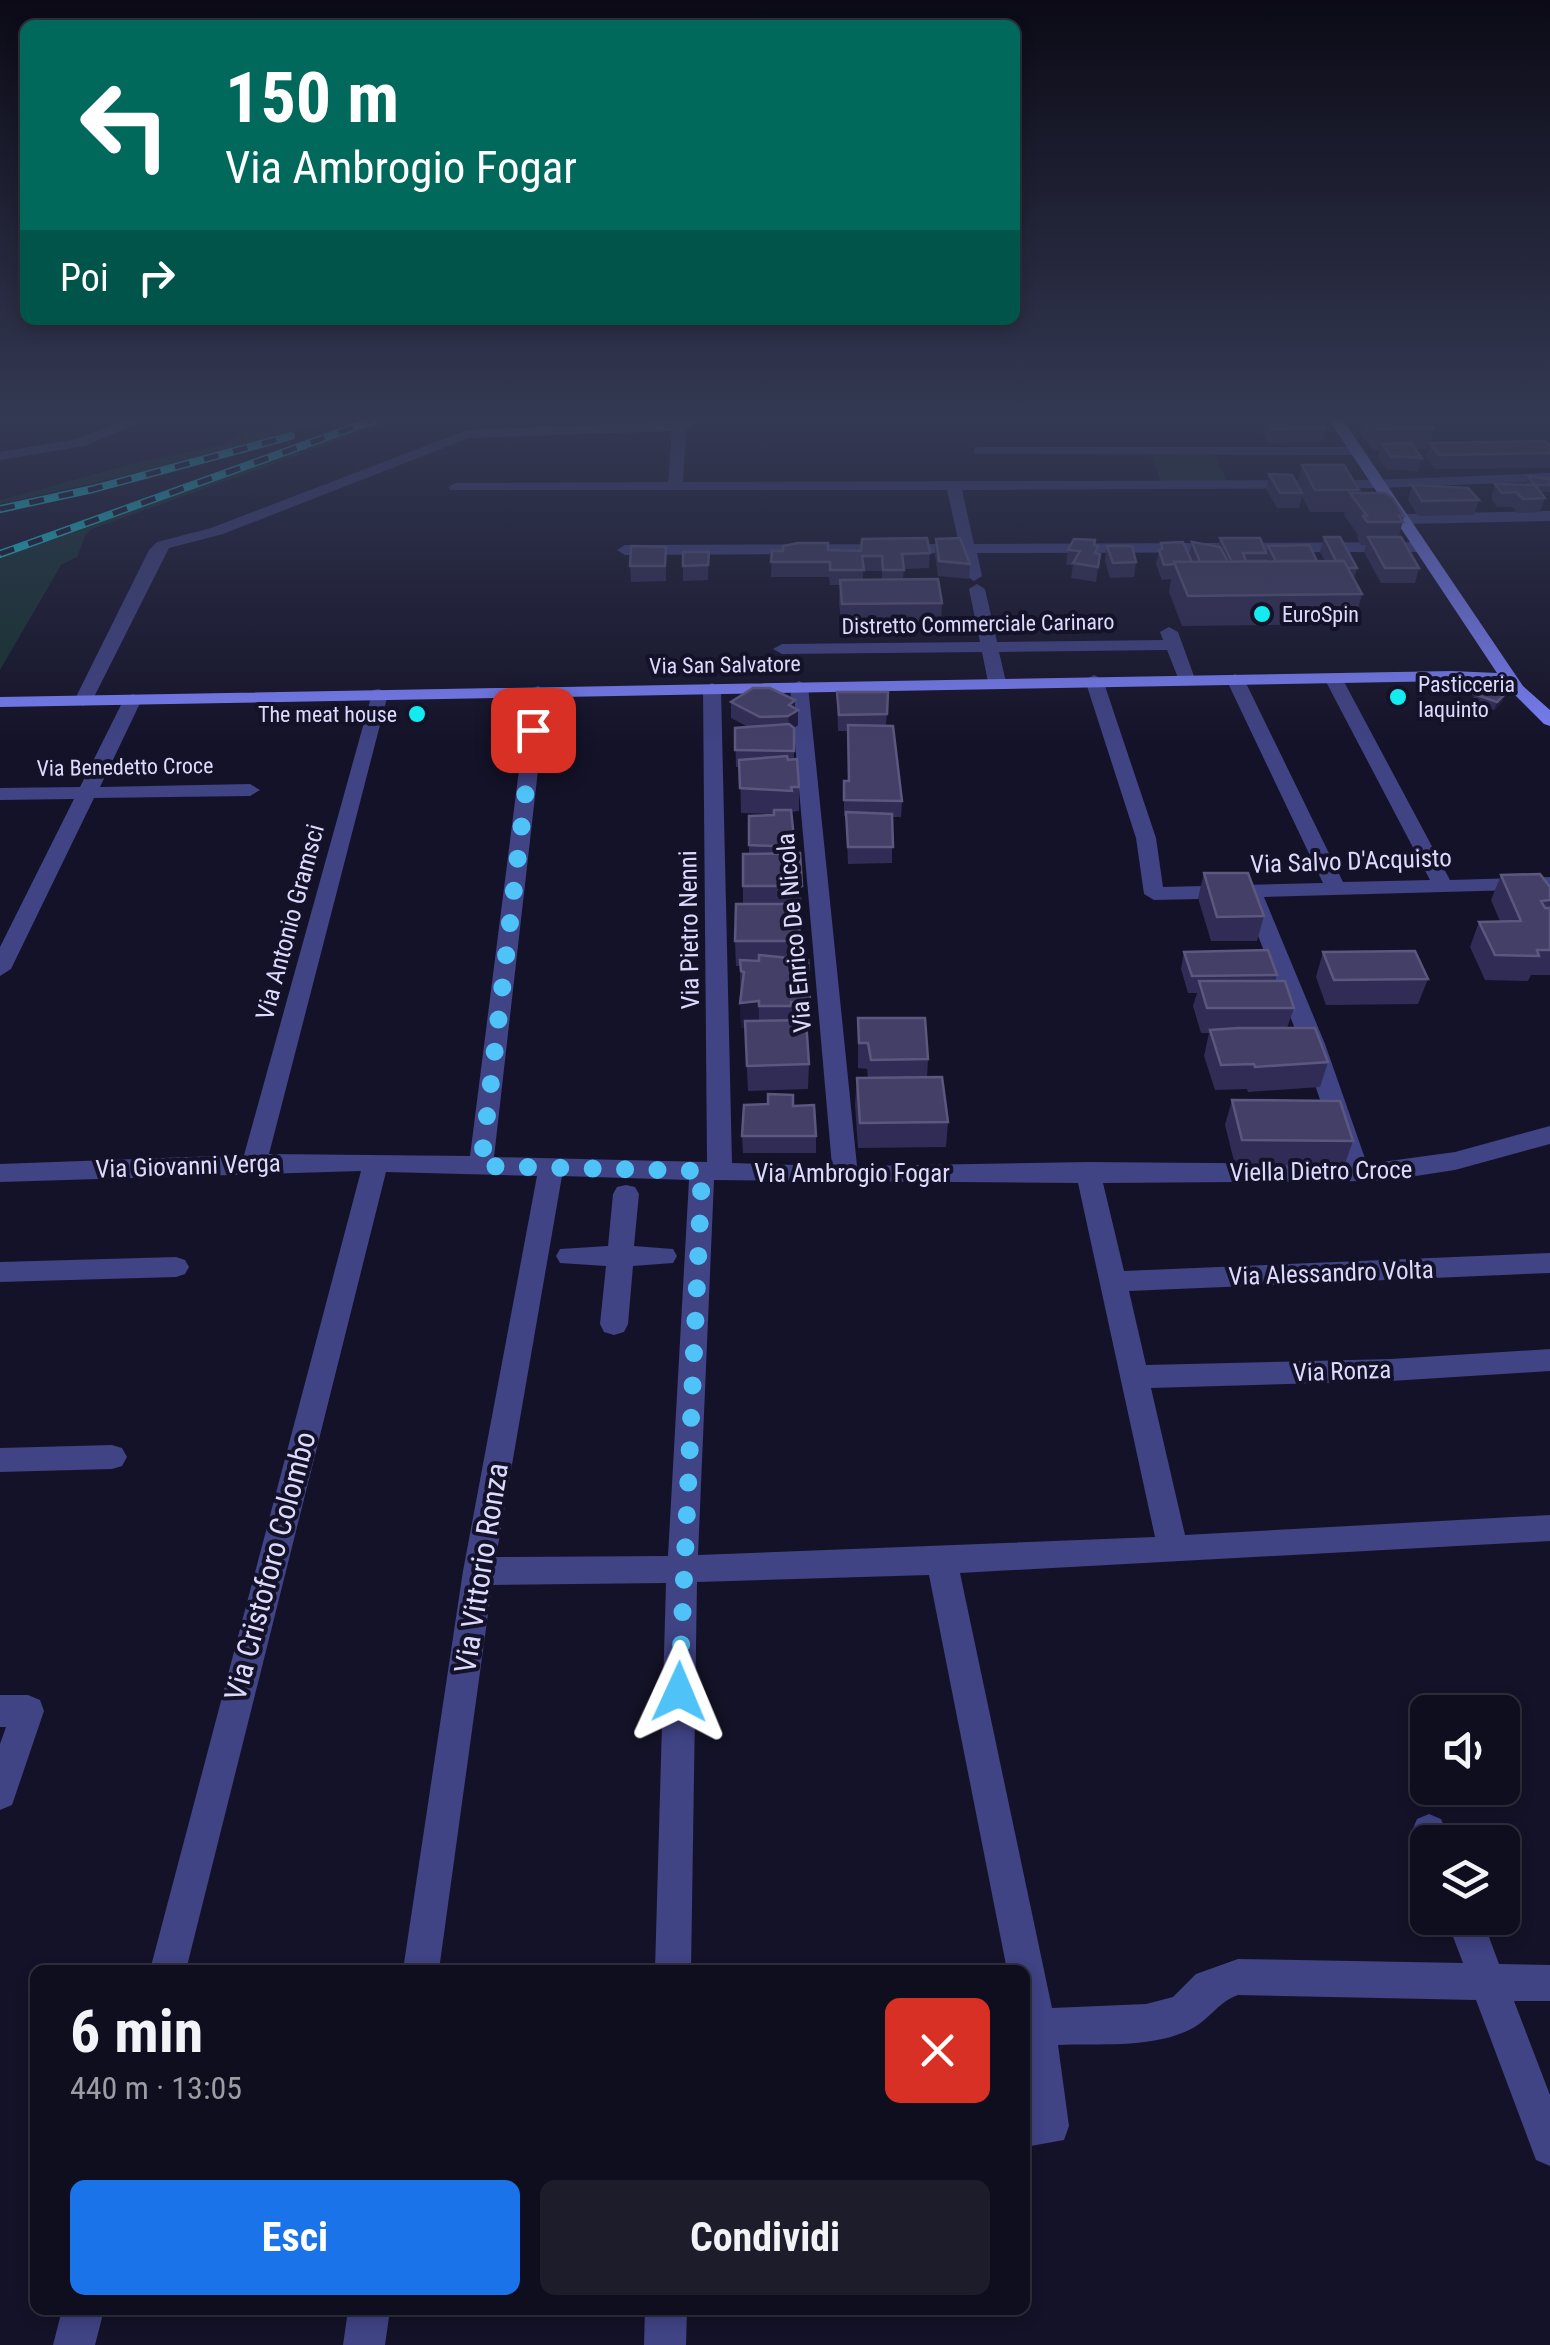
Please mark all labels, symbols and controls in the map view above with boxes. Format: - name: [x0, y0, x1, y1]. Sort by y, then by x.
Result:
- text: 150 m: [225, 57, 399, 139]
- icon: left: [60, 60, 190, 190]
- text: Via Ambrogio Fogar: [225, 141, 577, 194]
- icon: right: [129, 250, 184, 305]
- text: Poi: [60, 256, 109, 300]
- place label: EuroSpin: [1282, 602, 1359, 627]
- marker: EuroSpin: [1251, 603, 1273, 625]
- street label: Distretto Commerciale Carinaro: [841, 609, 1115, 639]
- street label: Via San Salvatore: [649, 651, 801, 679]
- place label: Pasticceria Iaquinto: [1418, 672, 1515, 722]
- marker: Pasticceria Iaquinto: [1387, 686, 1409, 708]
- pin: [491, 688, 576, 773]
- place label: The meat house: [258, 702, 397, 727]
- marker: The meat house: [406, 703, 428, 725]
- icon: arrive: [506, 703, 561, 758]
- street label: Via Benedetto Croce: [36, 753, 214, 781]
- street label: Via Antonio Gramsci: [250, 821, 330, 1023]
- street label: Via Enrico De Nicola: [771, 832, 817, 1034]
- street label: Via Salvo D'Acquisto: [1250, 843, 1452, 879]
- street label: Via Pietro Nenni: [673, 850, 705, 1010]
- street label: Via Giovanni Verga: [95, 1148, 281, 1184]
- street label: Viella Dietro Croce: [1229, 1155, 1413, 1187]
- street label: Via Ambrogio Fogar: [754, 1159, 950, 1188]
- street label: Via Alessandro Volta: [1228, 1255, 1434, 1291]
- street label: Via Ronza: [1292, 1355, 1392, 1387]
- street label: Via Cristoforo Colombo: [217, 1428, 323, 1704]
- street label: Via Vittorio Ronza: [447, 1460, 515, 1676]
- position arrow: [627, 1640, 731, 1744]
- map controls: [1410, 1695, 1520, 1935]
- button: sound: [1410, 1695, 1520, 1805]
- button: layers: [1410, 1825, 1520, 1935]
- text: 6 min: [70, 1996, 203, 2067]
- button: close: [885, 1998, 990, 2103]
- text: 440 m · 13:05: [70, 2069, 242, 2107]
- button: Esci: [70, 2180, 520, 2295]
- button: Condividi: [540, 2180, 990, 2295]

